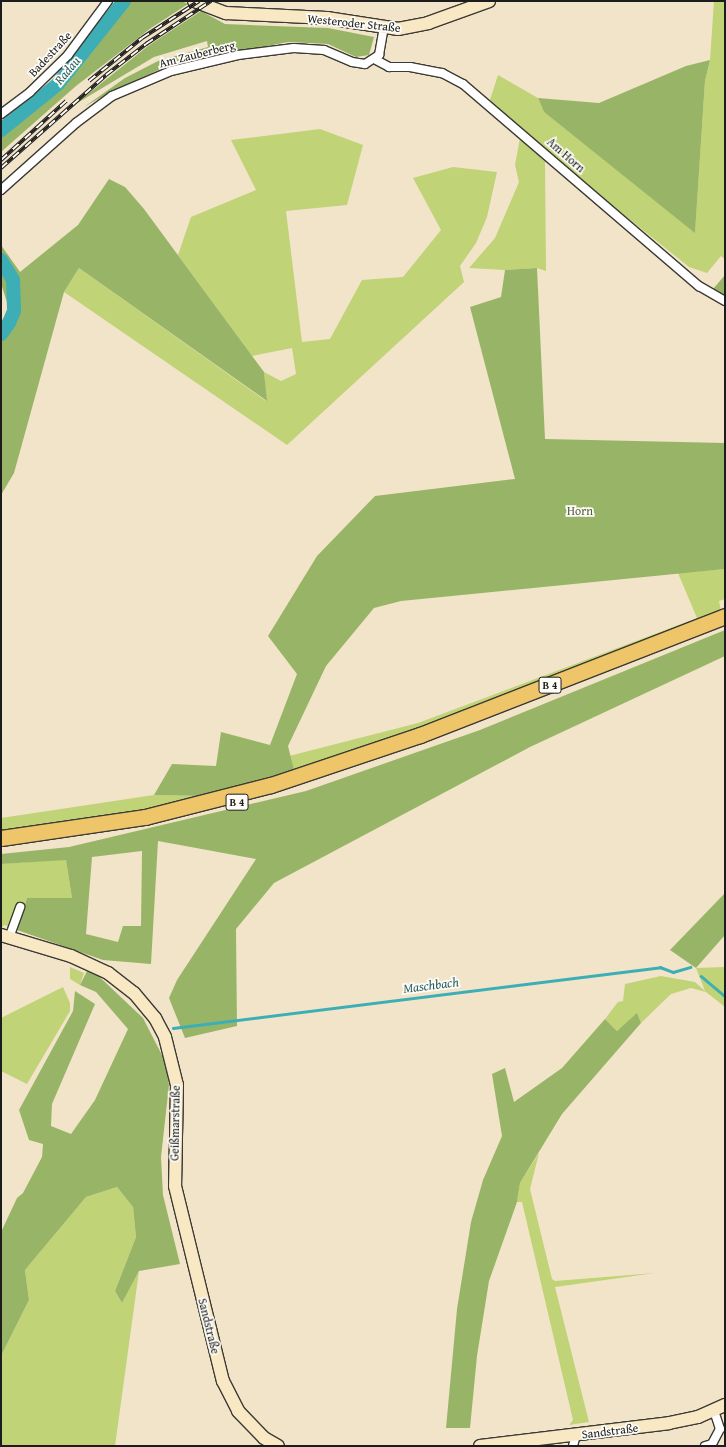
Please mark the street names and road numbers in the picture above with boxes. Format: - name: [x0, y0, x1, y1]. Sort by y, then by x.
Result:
- street label: Westeroder Straße: [307, 11, 401, 35]
- street label: Badestraße: [25, 28, 75, 80]
- street label: Am Zauberberg: [158, 38, 236, 70]
- street label: Am Horn: [544, 135, 588, 175]
- road number: B 4: [538, 676, 562, 694]
- road number: B 4: [225, 793, 249, 811]
- street label: Geißmarstraße: [167, 1085, 183, 1161]
- street label: Sandstraße: [195, 1297, 223, 1355]
- street label: Sandstraße: [581, 1420, 639, 1442]

